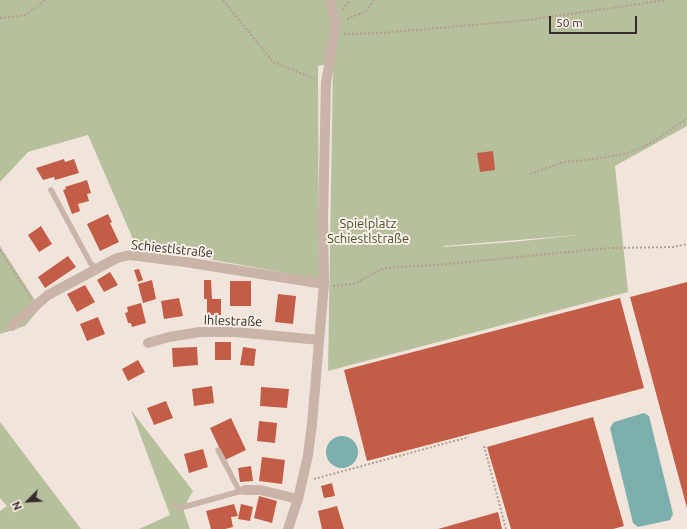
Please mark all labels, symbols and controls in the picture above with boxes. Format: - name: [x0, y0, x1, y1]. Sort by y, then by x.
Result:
- scale bar: [551, 8, 639, 34]
- text: 50 m: [556, 16, 583, 29]
- park label: Spielplatz Schiestlstraße: [327, 216, 409, 247]
- street label: Schiestlstraße: [130, 237, 214, 261]
- street label: Ihlestraße: [203, 312, 263, 330]
- north arrow: [8, 481, 48, 521]
- text: N: [10, 500, 24, 512]

